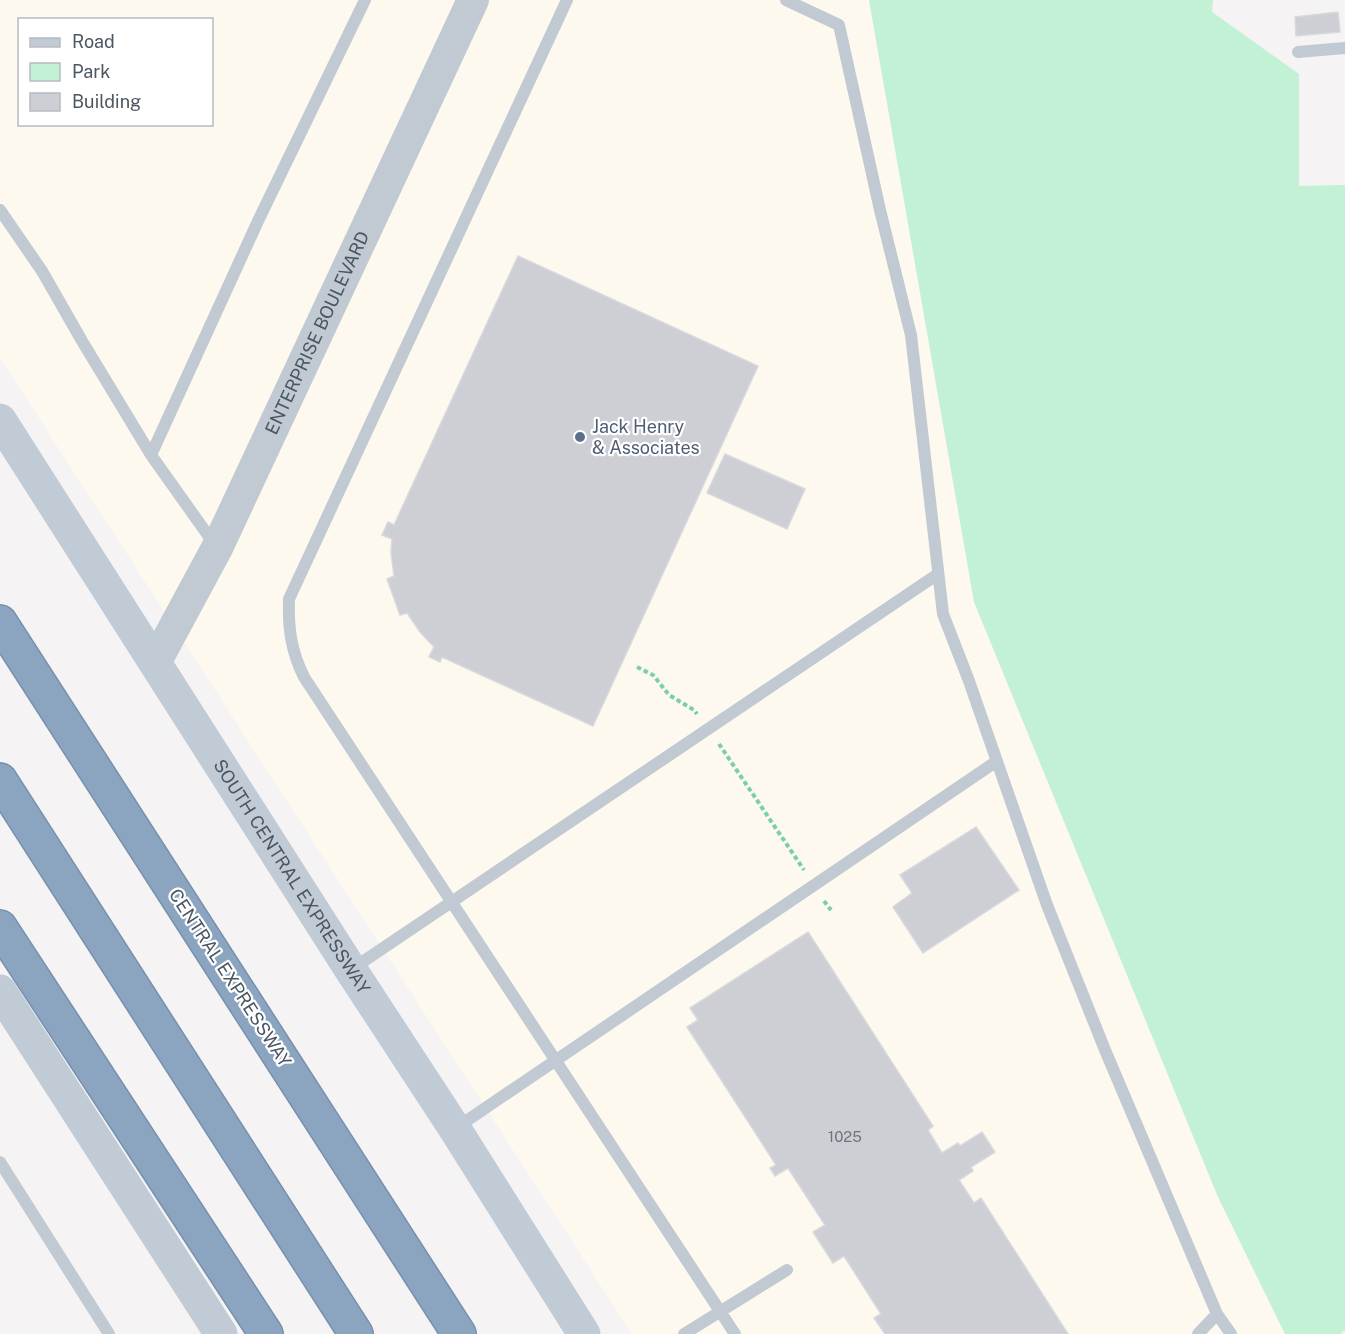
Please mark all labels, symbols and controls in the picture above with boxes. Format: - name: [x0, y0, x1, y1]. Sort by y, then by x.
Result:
- legend: [18, 18, 213, 126]
- text: Road: [72, 31, 115, 52]
- text: Park: [72, 61, 110, 82]
- text: Building: [72, 91, 141, 112]
- street label: ENTERPRISE BOULEVARD: [260, 228, 374, 438]
- place label: Jack Henry & Associates: [592, 416, 700, 458]
- marker: Jack Henry & Associates: [573, 430, 587, 444]
- street label: SOUTH CENTRAL EXPRESSWAY: [208, 756, 376, 998]
- street label: CENTRAL EXPRESSWAY: [164, 885, 296, 1071]
- house number: 1025: [828, 1128, 862, 1145]

